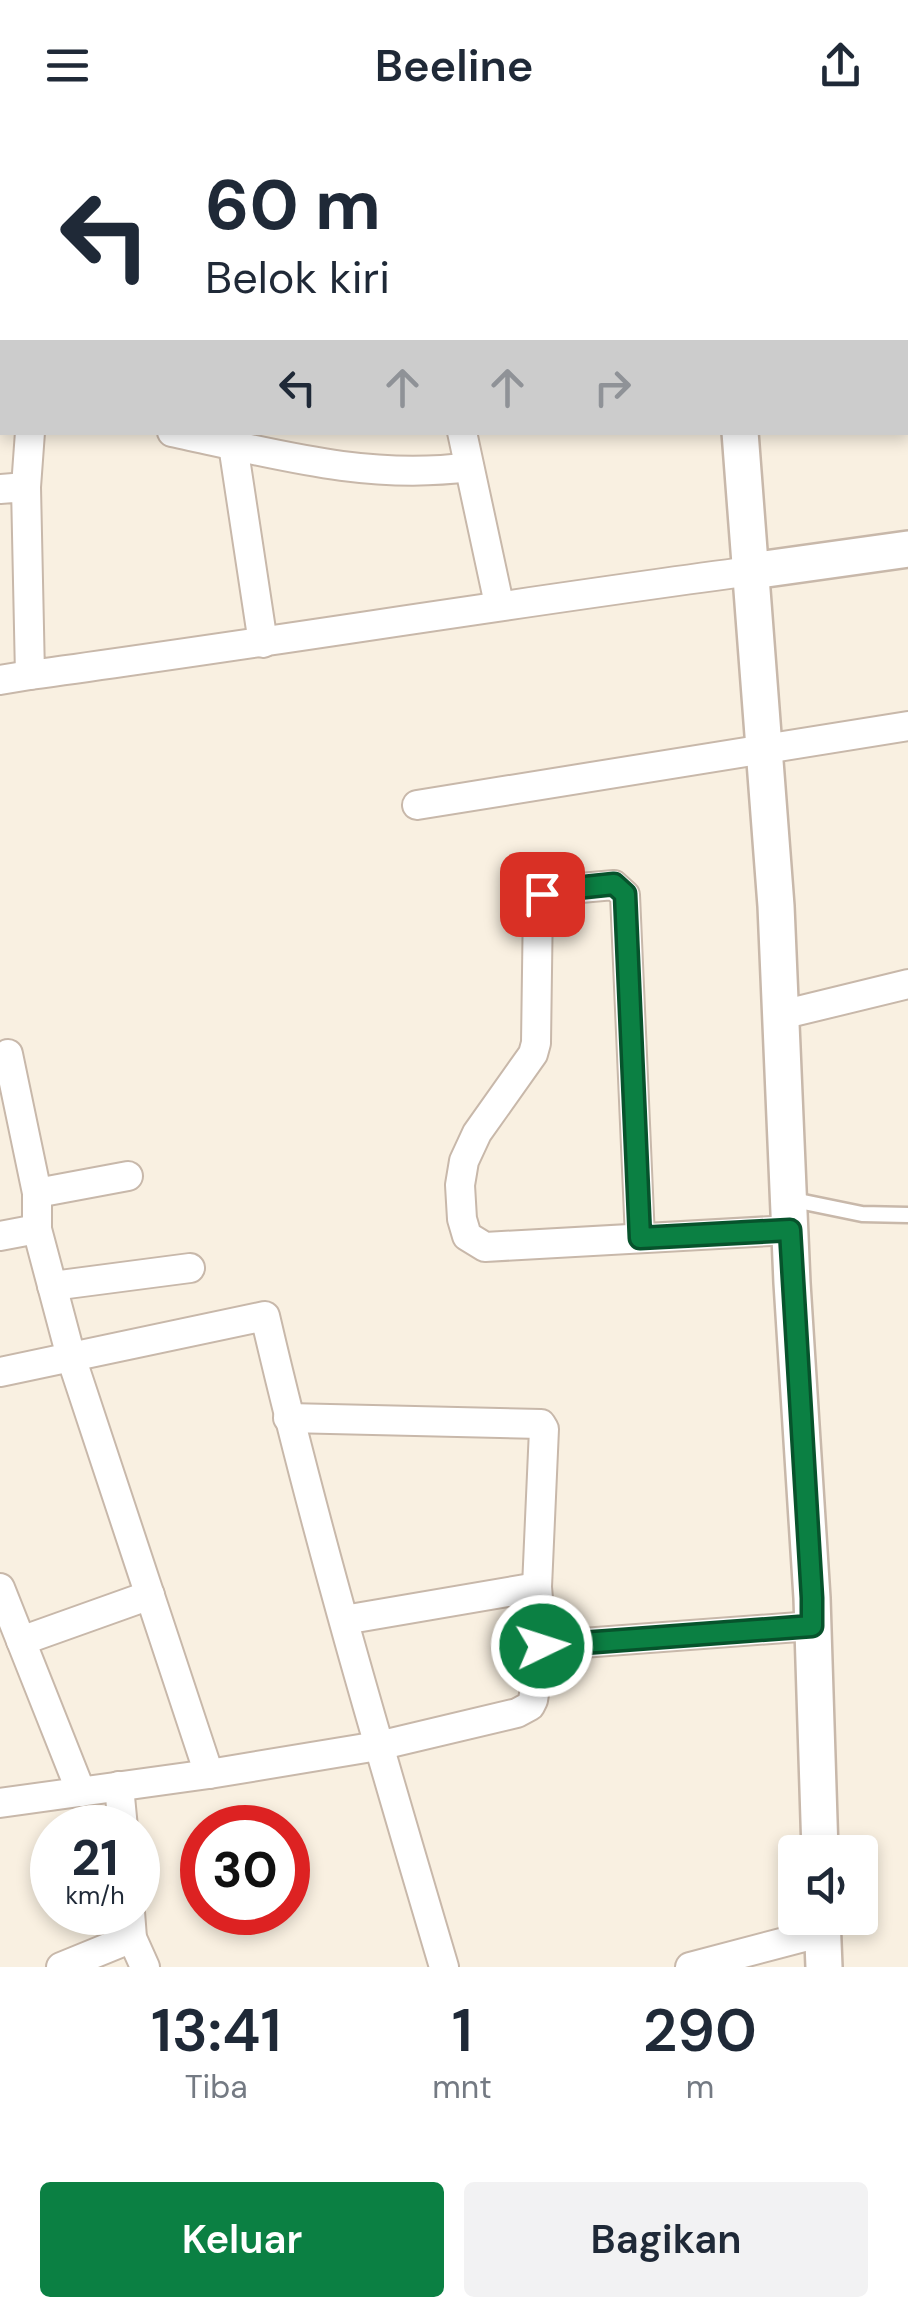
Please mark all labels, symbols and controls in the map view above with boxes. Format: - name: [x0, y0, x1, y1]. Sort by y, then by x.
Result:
- text: Beeline: [375, 36, 533, 95]
- icon: menu: [40, 38, 95, 93]
- icon: share: [813, 38, 868, 93]
- text: 60 m: [205, 160, 381, 251]
- icon: left: [40, 170, 170, 300]
- text: Belok kiri: [205, 248, 390, 307]
- icon: left: [270, 360, 325, 415]
- icon: ahead: [375, 360, 430, 415]
- icon: ahead: [480, 360, 535, 415]
- icon: right: [585, 360, 640, 415]
- pin: [500, 852, 585, 937]
- icon: arrive: [515, 867, 570, 922]
- position arrow: [490, 1594, 594, 1698]
- speed limit sign: 30: [180, 1805, 310, 1935]
- text: 21: [71, 1825, 119, 1891]
- map controls: [778, 1835, 878, 1935]
- button: sound: [778, 1835, 878, 1935]
- text: km/h: [65, 1879, 125, 1912]
- text: 13:41: [151, 1991, 281, 2070]
- text: 1: [452, 1991, 473, 2070]
- text: 290: [643, 1991, 757, 2070]
- text: Tiba: [185, 2066, 248, 2108]
- text: mnt: [432, 2066, 492, 2108]
- text: m: [686, 2066, 714, 2108]
- button: Keluar: [40, 2182, 444, 2297]
- button: Bagikan: [464, 2182, 868, 2297]

